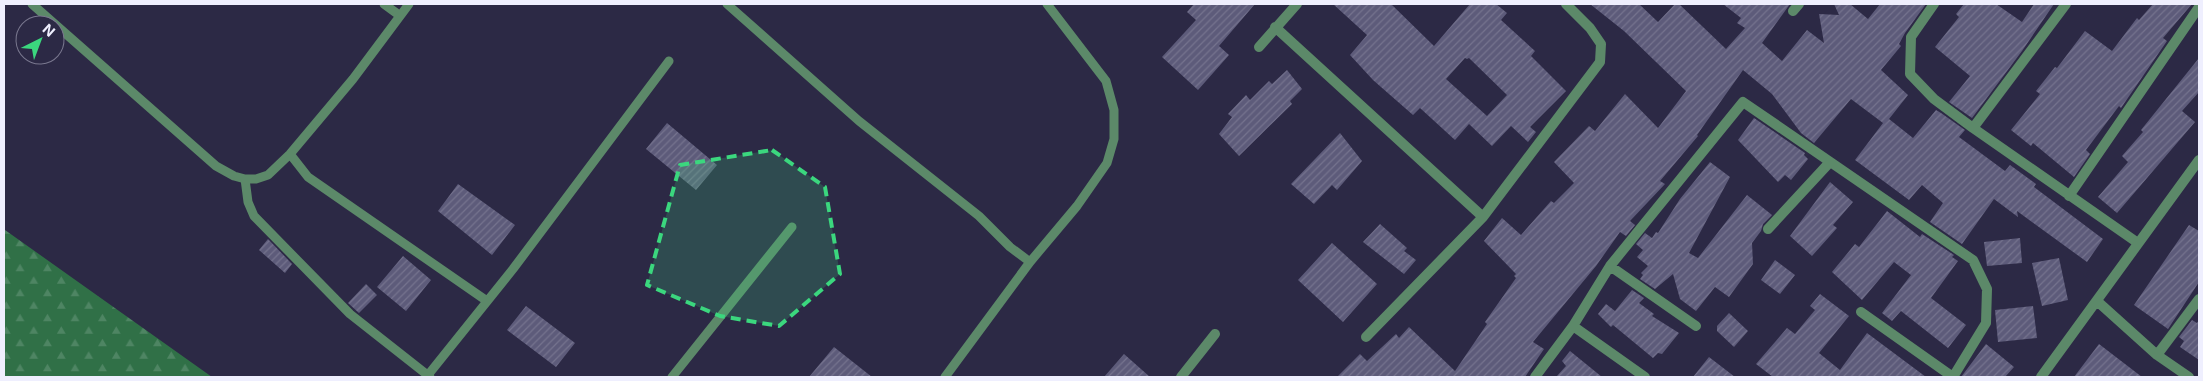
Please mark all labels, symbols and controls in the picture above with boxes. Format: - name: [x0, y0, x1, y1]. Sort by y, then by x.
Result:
- north arrow: [15, 15, 65, 65]
- text: N: [39, 20, 59, 40]

